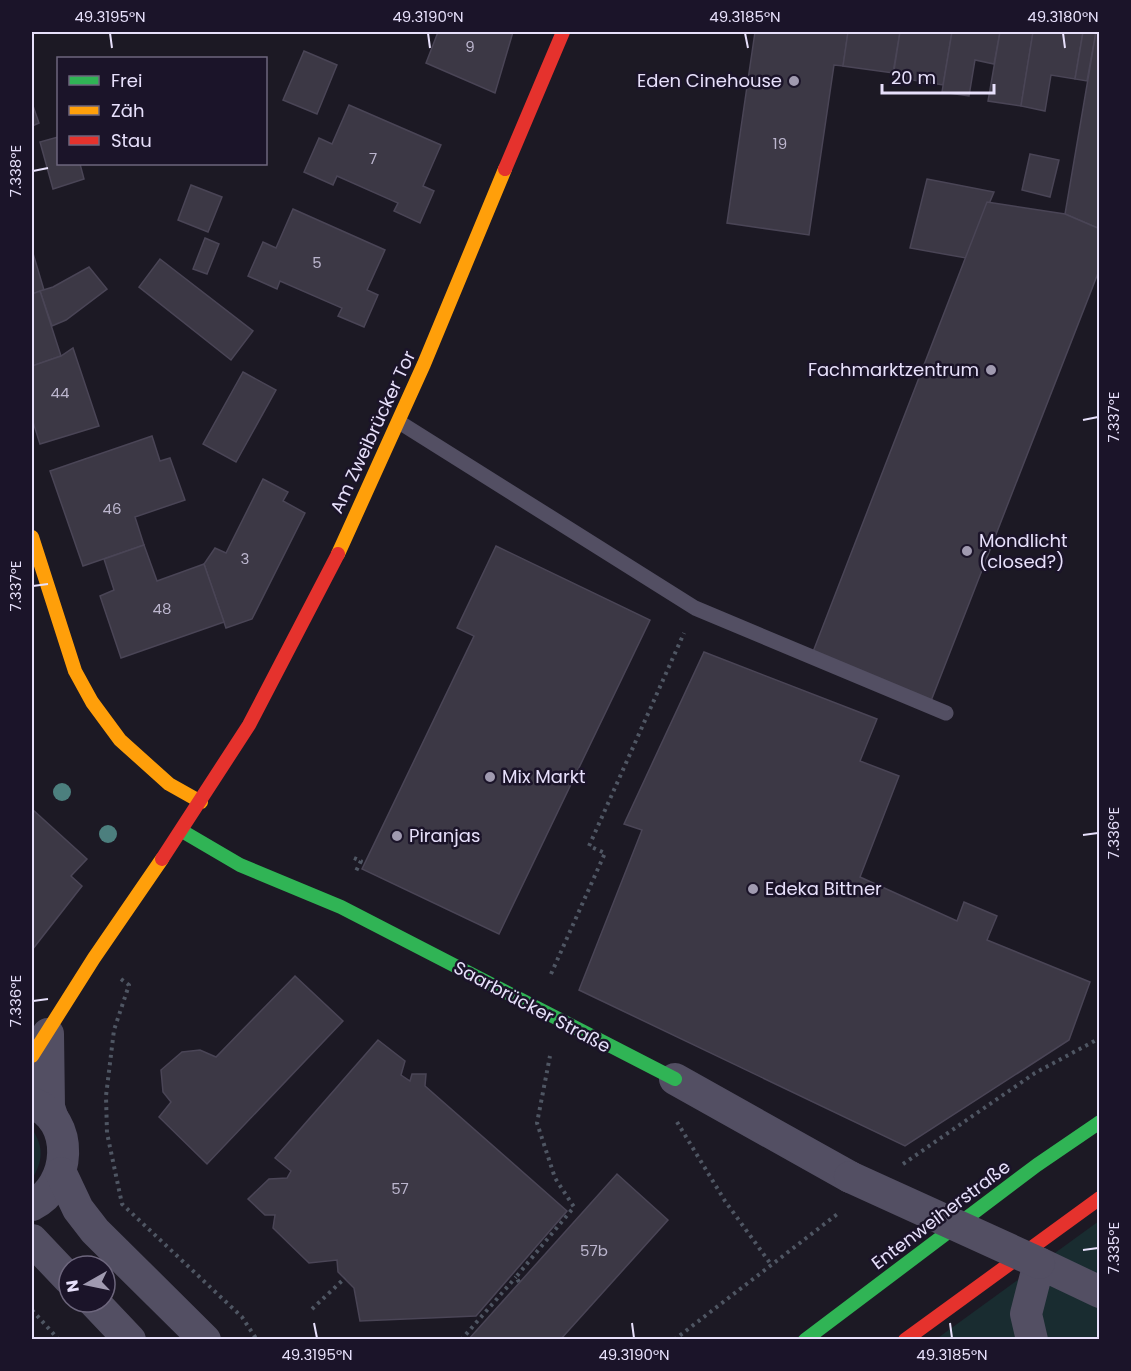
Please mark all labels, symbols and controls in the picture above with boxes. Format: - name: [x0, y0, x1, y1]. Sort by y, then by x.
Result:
- text: 49.3195°N: [74, 6, 146, 27]
- text: 49.3190°N: [392, 6, 464, 27]
- text: 49.3185°N: [709, 6, 781, 27]
- text: 49.3180°N: [1027, 6, 1099, 27]
- house number: 9: [465, 36, 475, 57]
- legend: [57, 57, 267, 165]
- scale bar: [882, 57, 994, 95]
- text: 20 m: [891, 65, 936, 90]
- text: Frei: [111, 68, 142, 93]
- place label: Eden Cinehouse: [637, 68, 782, 93]
- marker: Eden Cinehouse: [787, 74, 801, 88]
- text: Zäh: [111, 98, 144, 123]
- text: Stau: [111, 128, 152, 153]
- house number: 19: [773, 133, 787, 154]
- text: 7.338°E: [5, 145, 26, 197]
- house number: 7: [369, 148, 377, 169]
- house number: 5: [312, 252, 322, 273]
- street label: Am Zweibrücker Tor: [324, 346, 421, 517]
- place label: Fachmarktzentrum: [808, 357, 979, 382]
- marker: Fachmarktzentrum: [984, 363, 998, 377]
- house number: 44: [51, 382, 69, 403]
- text: 7.337°E: [1103, 391, 1124, 443]
- house number: 46: [103, 498, 121, 519]
- place label: Mondlicht (closed?): [979, 528, 1068, 574]
- marker: Mondlicht (closed?): [960, 544, 974, 558]
- house number: 3: [241, 548, 249, 569]
- text: 7.337°E: [5, 560, 26, 612]
- house number: 48: [153, 598, 171, 619]
- place label: Mix Markt: [502, 764, 586, 789]
- marker: Mix Markt: [483, 770, 497, 784]
- text: 7.336°E: [1103, 807, 1124, 859]
- place label: Piranjas: [409, 823, 480, 848]
- marker: Piranjas: [390, 829, 404, 843]
- place label: Edeka Bittner: [765, 876, 882, 901]
- marker: Edeka Bittner: [746, 882, 760, 896]
- street label: Saarbrücker Straße: [449, 955, 615, 1059]
- text: 7.336°E: [5, 975, 26, 1027]
- street label: Entenweiherstraße: [866, 1154, 1015, 1275]
- house number: 57: [391, 1178, 409, 1199]
- text: 7.335°E: [1103, 1222, 1124, 1274]
- house number: 57b: [580, 1240, 608, 1261]
- north arrow: [57, 1254, 117, 1314]
- text: N: [60, 1279, 85, 1294]
- text: 49.3195°N: [281, 1344, 353, 1365]
- text: 49.3190°N: [598, 1344, 670, 1365]
- text: 49.3185°N: [916, 1344, 988, 1365]

